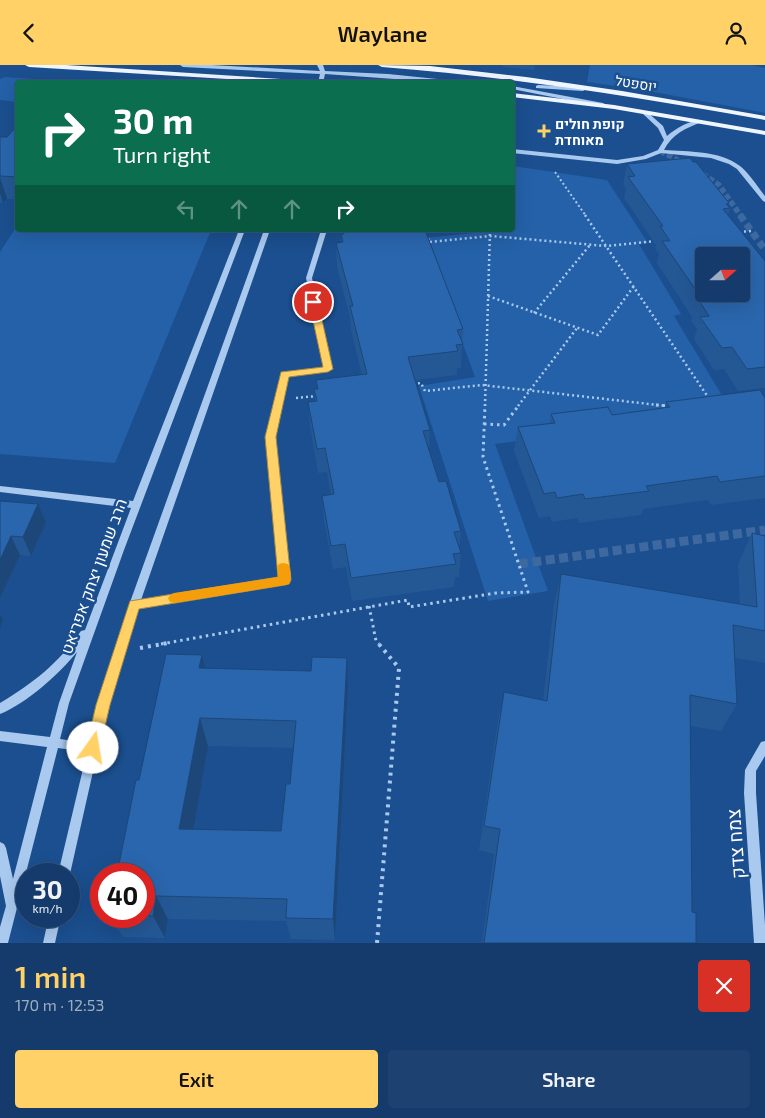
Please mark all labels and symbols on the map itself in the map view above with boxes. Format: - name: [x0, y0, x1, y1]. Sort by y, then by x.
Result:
- street label: יוספטל: [614, 71, 658, 95]
- place label: קופת חולים מאוחדת: [555, 115, 625, 148]
- marker: קופת חולים מאוחדת: [537, 124, 551, 138]
- north arrow: [695, 247, 750, 303]
- pin: [292, 281, 334, 323]
- street label: הרב שמעון יצחק אפריאט: [56, 496, 130, 656]
- position arrow: [66, 721, 118, 773]
- street label: צמח צדק: [721, 808, 749, 880]
- speed limit sign: 40: [90, 863, 155, 928]

